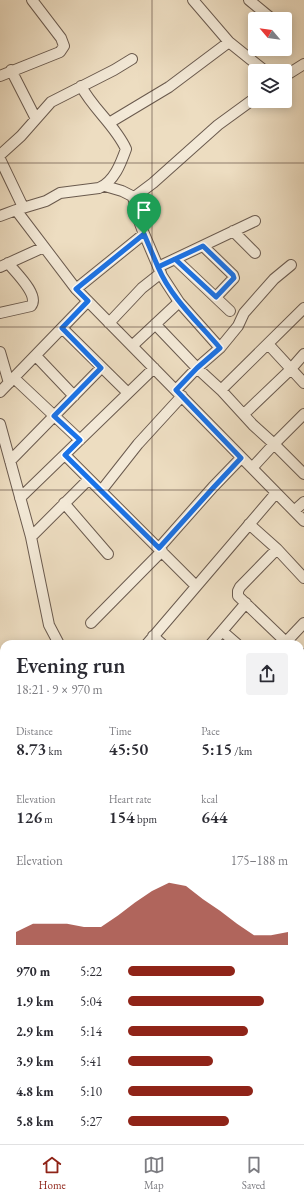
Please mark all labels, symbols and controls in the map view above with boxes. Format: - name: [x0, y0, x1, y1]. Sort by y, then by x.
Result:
- north arrow: [248, 12, 292, 56]
- map controls: [248, 12, 292, 108]
- button: layers: [248, 64, 292, 108]
- pin: [127, 193, 161, 234]
- icon: arrive: [133, 199, 155, 221]
- text: Evening run: [16, 651, 125, 680]
- button: share: [246, 653, 288, 695]
- text: 18:21 · 9 × 970 m: [16, 681, 103, 698]
- text: Distance: [16, 724, 53, 738]
- text: Time: [109, 724, 132, 738]
- text: Pace: [201, 724, 220, 738]
- text: 8.73: [16, 738, 46, 760]
- text: 45:50: [109, 738, 148, 760]
- text: 5:15: [201, 738, 232, 760]
- text: km: [46, 744, 62, 758]
- text: /km: [232, 744, 252, 758]
- text: Elevation: [16, 792, 56, 806]
- text: Heart rate: [109, 792, 151, 806]
- text: kcal: [201, 792, 218, 806]
- text: 126: [16, 806, 42, 828]
- text: 154: [109, 806, 135, 828]
- text: 644: [201, 806, 228, 828]
- text: m: [42, 812, 53, 826]
- text: bpm: [135, 812, 157, 826]
- text: Elevation: [16, 852, 63, 869]
- text: 175–188 m: [231, 852, 288, 869]
- text: 970 m: [16, 963, 50, 980]
- text: 5:22: [80, 963, 102, 980]
- text: 1.9 km: [16, 993, 54, 1010]
- text: 5:04: [80, 993, 102, 1010]
- text: 2.9 km: [16, 1023, 54, 1040]
- text: 5:14: [80, 1023, 102, 1040]
- text: 3.9 km: [16, 1053, 54, 1070]
- text: 5:41: [80, 1053, 102, 1070]
- text: 4.8 km: [16, 1083, 54, 1100]
- text: 5:10: [80, 1083, 102, 1100]
- text: 5.8 km: [16, 1113, 54, 1130]
- text: 5:27: [80, 1113, 102, 1130]
- tab: Home: [39, 1154, 66, 1192]
- tab: Map: [143, 1154, 165, 1192]
- tab: Saved: [242, 1154, 265, 1192]

